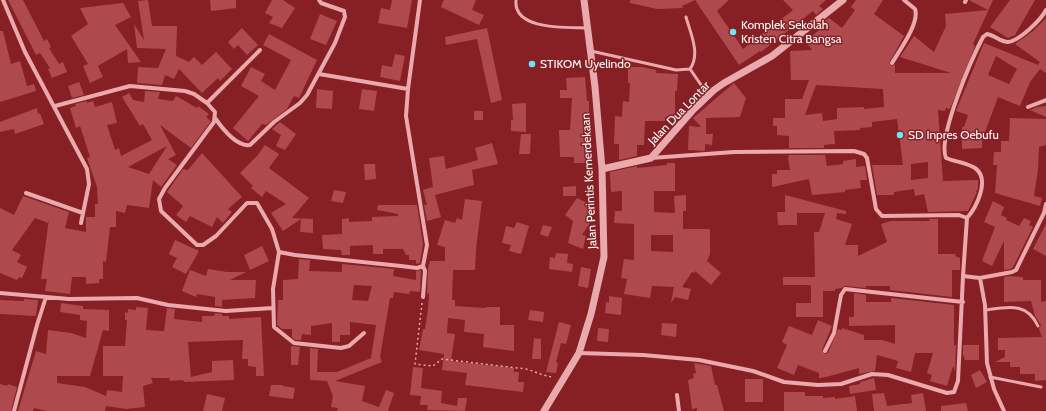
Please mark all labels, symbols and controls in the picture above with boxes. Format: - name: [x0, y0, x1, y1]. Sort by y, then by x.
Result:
- place label: Komplek Sekolah Kristen Citra Bangsa: [741, 17, 842, 46]
- marker: Komplek Sekolah Kristen Citra Bangsa: [728, 27, 738, 37]
- place label: STIKOM Uyelindo: [540, 56, 631, 71]
- marker: STIKOM Uyelindo: [527, 59, 537, 69]
- street label: Jalan Dua Lontar: [644, 78, 713, 148]
- street label: Jalan Perintis Kemerdekaan: [577, 112, 600, 250]
- place label: SD Inpres Oebufu: [908, 127, 999, 142]
- marker: SD Inpres Oebufu: [895, 130, 905, 140]

